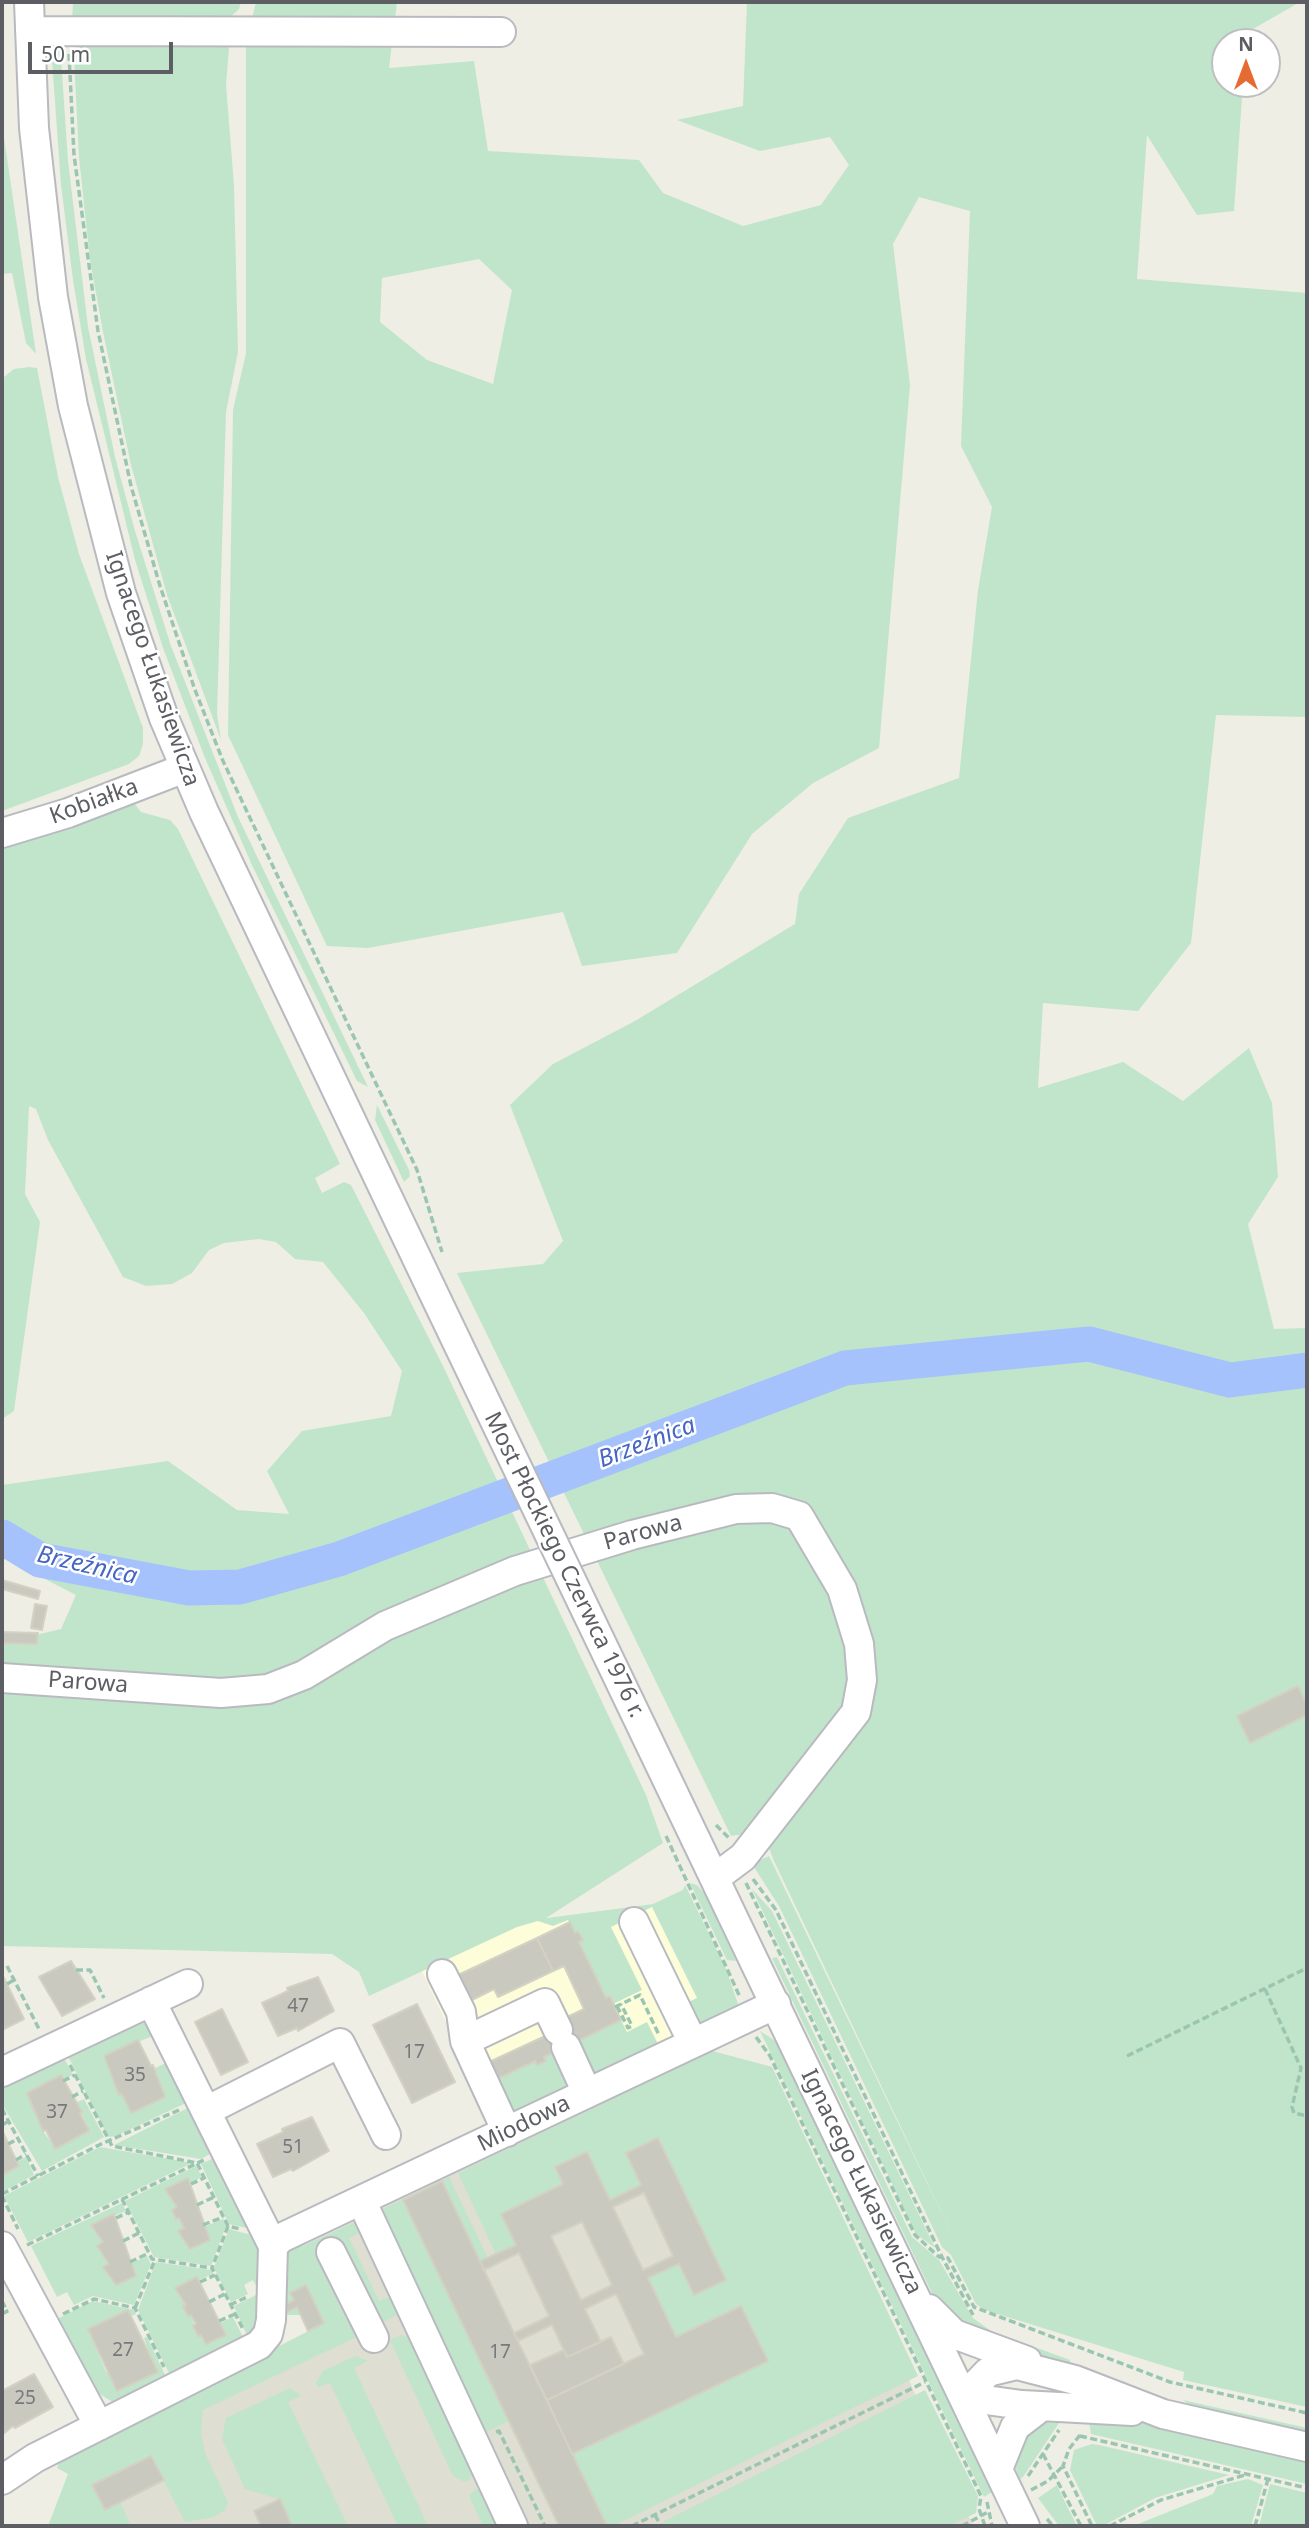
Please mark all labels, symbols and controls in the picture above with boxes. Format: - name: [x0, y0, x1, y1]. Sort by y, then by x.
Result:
- scale bar: [32, 28, 177, 72]
- north arrow: [1211, 28, 1281, 98]
- text: N: [1238, 31, 1254, 57]
- text: 50 m: [41, 40, 90, 68]
- street label: Ignacego Łukasiewicza: [99, 548, 205, 790]
- street label: Kobiałka: [46, 773, 142, 831]
- street label: Most Płockiego Czerwca 1976 r.: [478, 1408, 650, 1722]
- water label: Brzeźnica: [594, 1411, 700, 1475]
- street label: Parowa: [601, 1509, 685, 1557]
- water label: Brzeźnica: [34, 1541, 140, 1591]
- street label: Parowa: [47, 1666, 129, 1700]
- house number: 47: [287, 1996, 309, 2018]
- house number: 17: [403, 2042, 425, 2064]
- house number: 35: [124, 2065, 146, 2087]
- street label: Ignacego Łukasiewicza: [795, 2065, 927, 2299]
- street label: Miodowa: [473, 2090, 575, 2158]
- house number: 37: [46, 2102, 68, 2124]
- house number: 51: [282, 2137, 304, 2159]
- house number: 27: [112, 2340, 134, 2362]
- house number: 17: [489, 2342, 511, 2364]
- house number: 25: [14, 2388, 36, 2410]

